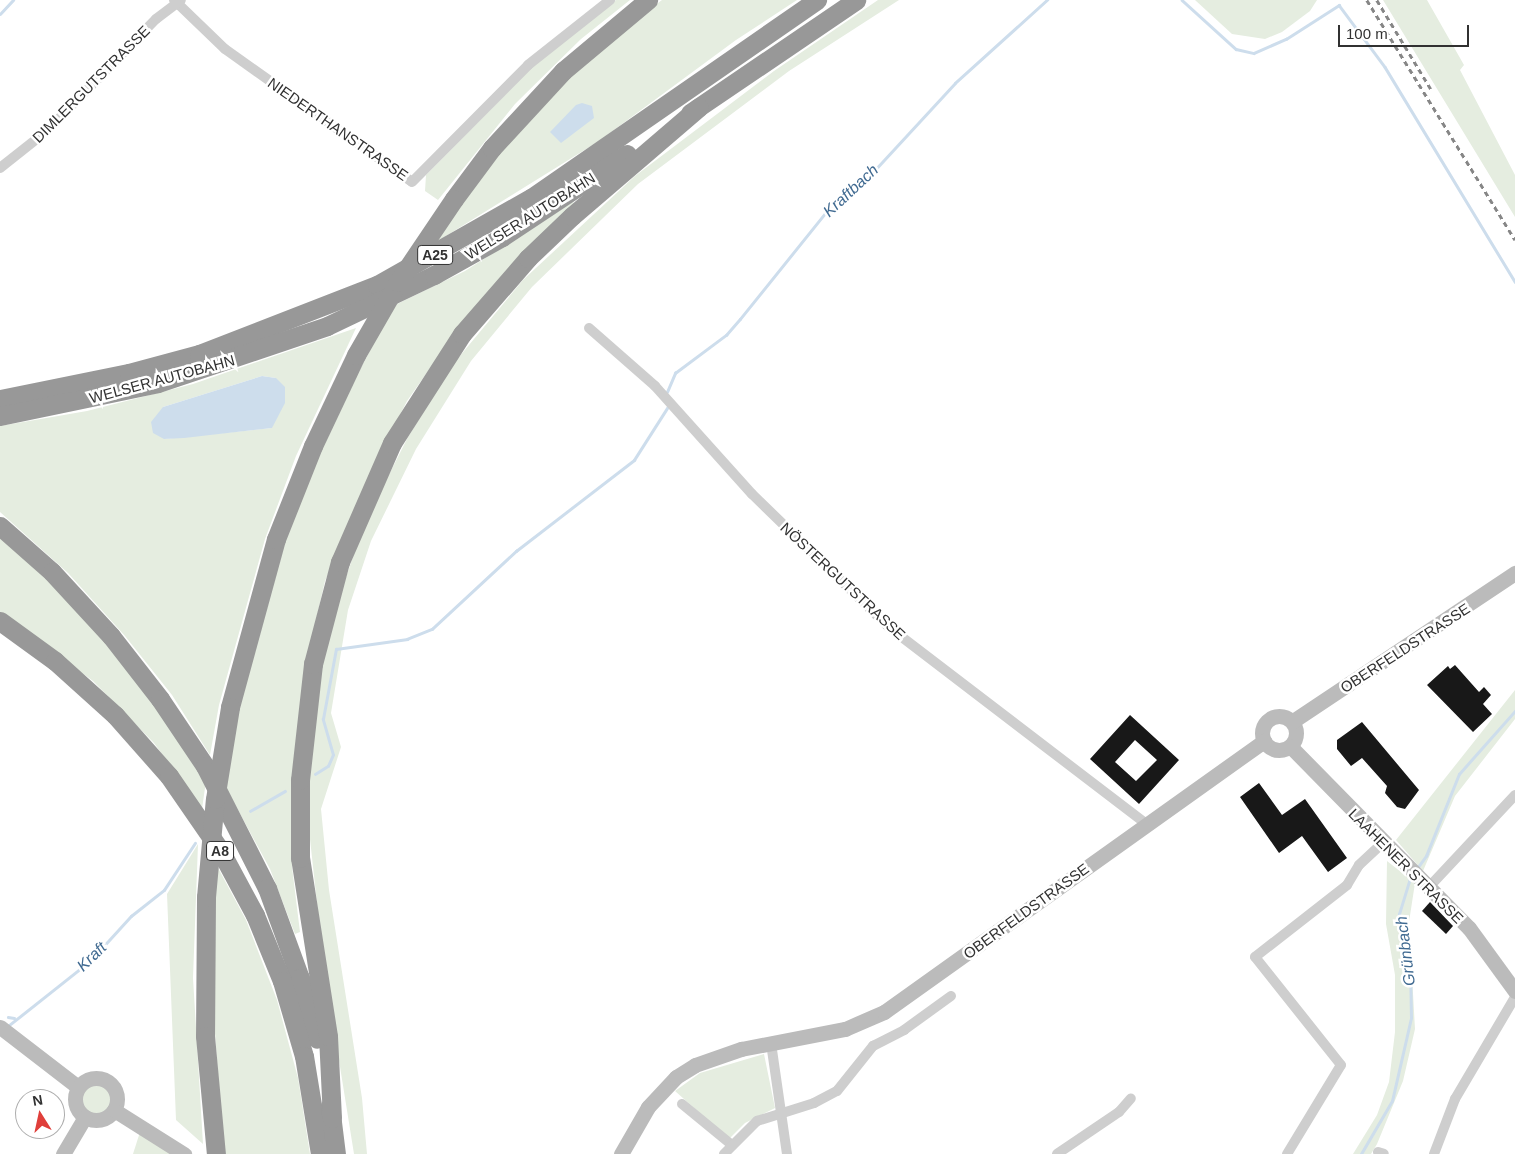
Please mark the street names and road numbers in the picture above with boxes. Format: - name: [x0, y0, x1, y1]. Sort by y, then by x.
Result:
- street label: DIMLERGUTSTRASSE: [29, 22, 153, 146]
- street label: NIEDERTHANSTRASSE: [264, 74, 412, 184]
- street label: WELSER AUTOBAHN: [461, 168, 599, 264]
- road number: A25: [416, 244, 454, 266]
- street label: WELSER AUTOBAHN: [87, 351, 237, 407]
- street label: NÖSTERGUTSTRASSE: [777, 518, 909, 644]
- street label: OBERFELDSTRASSE: [1337, 599, 1473, 697]
- street label: LAAHENER STRASSE: [1345, 805, 1467, 927]
- road number: A8: [205, 839, 235, 862]
- street label: OBERFELDSTRASSE: [960, 859, 1092, 963]

